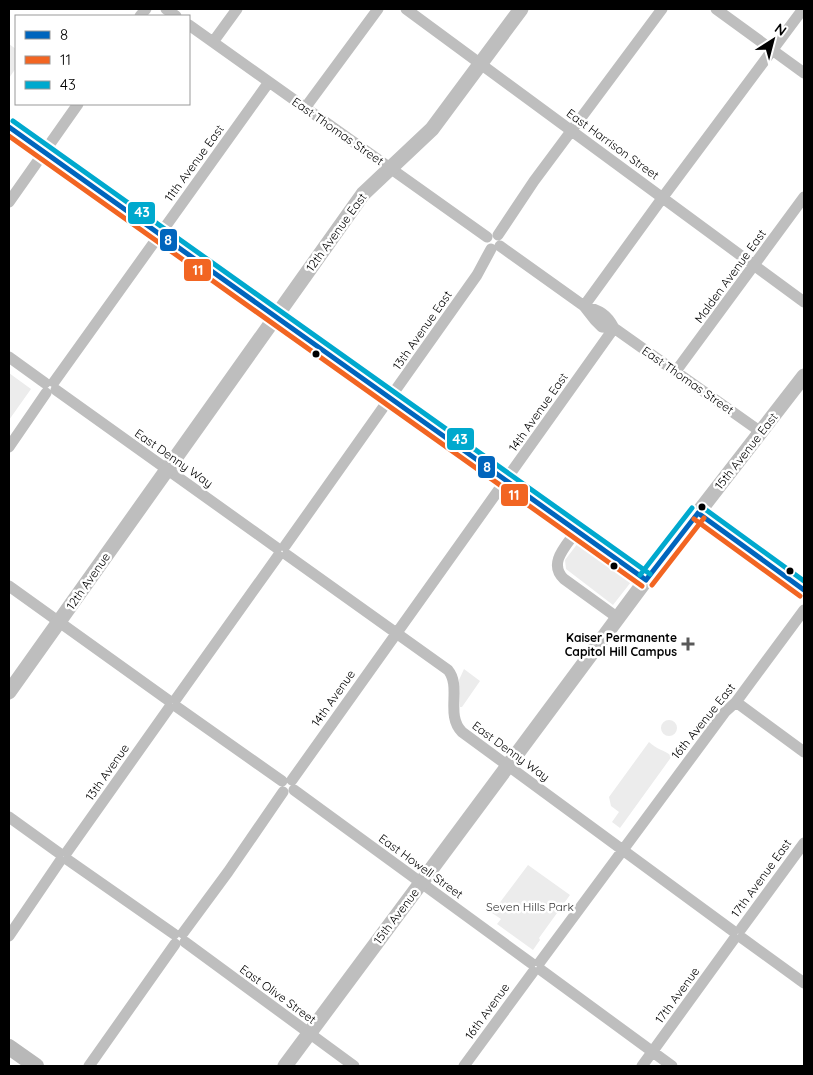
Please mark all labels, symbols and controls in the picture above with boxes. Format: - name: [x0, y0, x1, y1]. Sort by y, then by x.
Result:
- legend: [15, 15, 190, 105]
- north arrow: [748, 15, 798, 65]
- text: N: [771, 19, 790, 40]
- text: 8: [60, 25, 68, 44]
- text: 11: [60, 50, 71, 69]
- text: 43: [60, 75, 76, 94]
- street label: East Thomas Street: [289, 94, 387, 168]
- street label: East Harrison Street: [564, 105, 662, 183]
- street label: 11th Avenue East: [161, 122, 227, 204]
- street label: 12th Avenue East: [302, 190, 370, 274]
- line badge: 43: [127, 201, 156, 225]
- text: 43: [134, 203, 150, 221]
- street label: Malden Avenue East: [691, 226, 769, 326]
- line badge: 8: [159, 228, 178, 252]
- text: 8: [164, 231, 172, 249]
- line badge: 11: [183, 258, 212, 282]
- text: 11: [193, 261, 203, 279]
- street label: 13th Avenue East: [389, 288, 455, 372]
- street label: East Thomas Street: [639, 343, 737, 417]
- unlabelled marker: [311, 349, 321, 359]
- street label: 14th Avenue East: [505, 370, 571, 454]
- street label: 15th Avenue East: [711, 410, 781, 492]
- street label: East Denny Way: [132, 425, 216, 491]
- line badge: 43: [446, 427, 475, 451]
- text: 43: [452, 430, 468, 448]
- line badge: 8: [477, 455, 496, 479]
- text: 8: [483, 458, 491, 476]
- line badge: 11: [500, 483, 529, 507]
- text: 11: [509, 486, 519, 504]
- unlabelled marker: [697, 502, 707, 512]
- street label: 12th Avenue: [63, 549, 113, 612]
- unlabelled marker: [609, 561, 619, 571]
- unlabelled marker: [785, 566, 795, 576]
- place label: Kaiser Permanente Capitol Hill Campus: [565, 630, 677, 659]
- marker: Kaiser Permanente Capitol Hill Campus: [681, 637, 695, 651]
- street label: 14th Avenue: [308, 667, 358, 729]
- street label: 16th Avenue East: [668, 680, 738, 762]
- street label: East Denny Way: [469, 718, 553, 784]
- street label: 13th Avenue: [82, 741, 132, 803]
- street label: East Howell Street: [376, 830, 466, 902]
- street label: 17th Avenue East: [728, 836, 794, 920]
- street label: 15th Avenue: [370, 885, 422, 947]
- park label: Seven Hills Park: [486, 899, 574, 914]
- street label: East Olive Street: [237, 961, 319, 1027]
- street label: 17th Avenue: [652, 964, 703, 1026]
- street label: 16th Avenue: [462, 980, 513, 1042]

